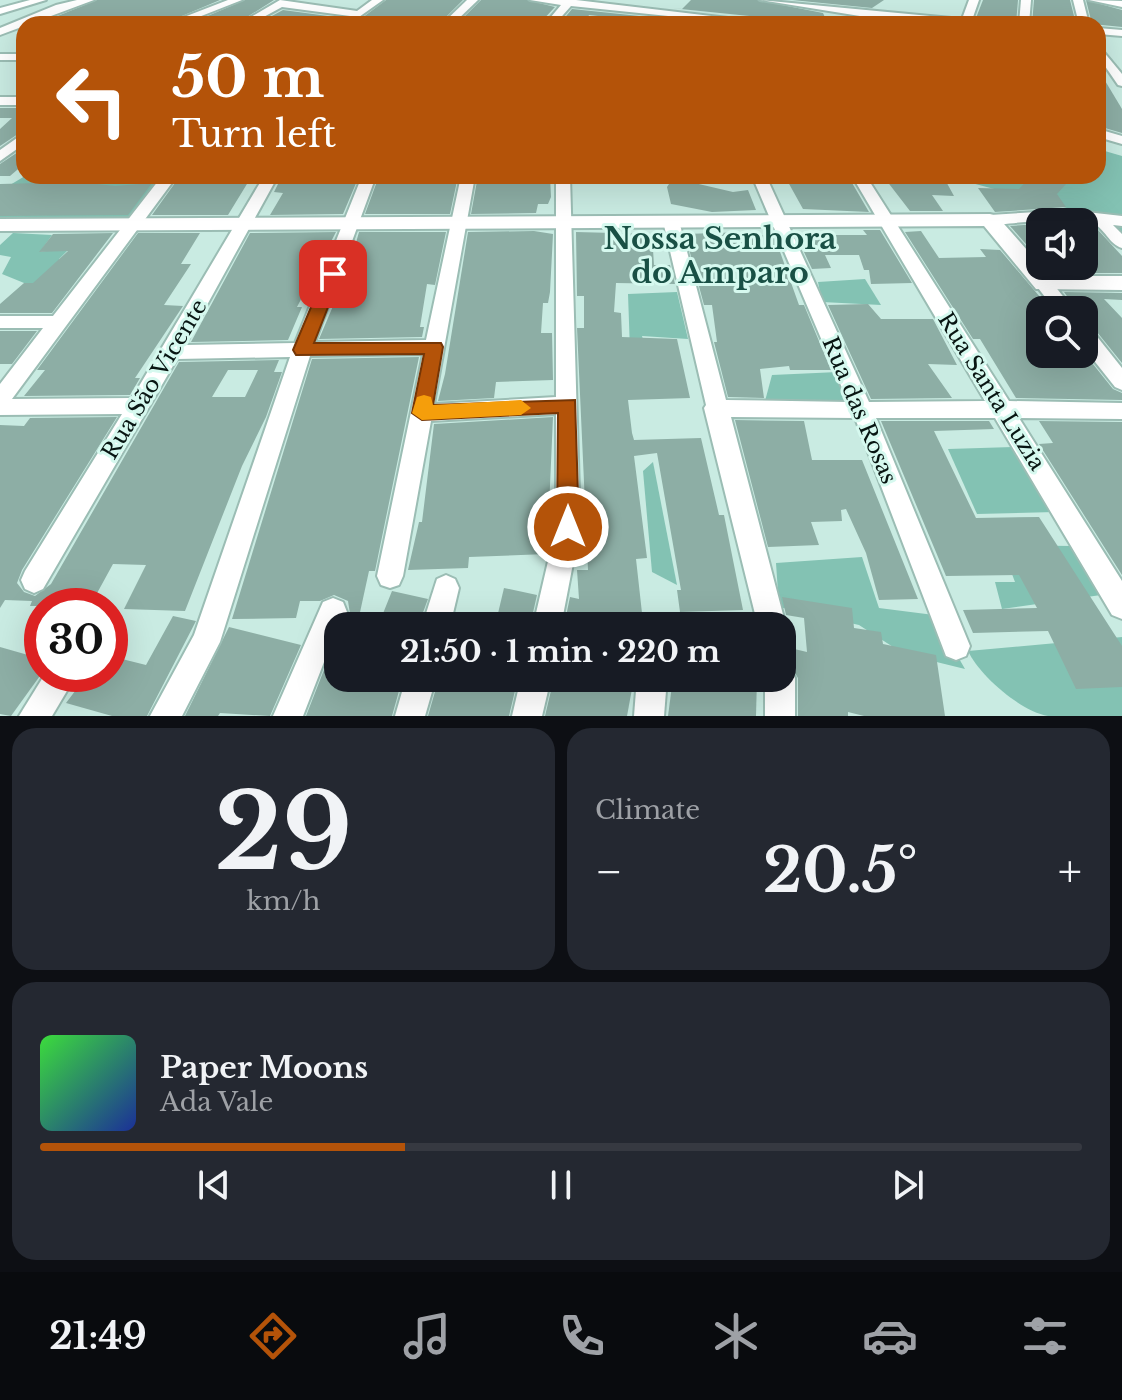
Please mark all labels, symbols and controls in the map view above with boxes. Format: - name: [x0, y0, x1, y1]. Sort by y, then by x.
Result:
- text: 50 m: [172, 43, 324, 112]
- icon: left: [40, 48, 144, 152]
- text: Turn left: [172, 112, 336, 157]
- map controls: [1026, 208, 1098, 368]
- button: sound: [1026, 208, 1098, 280]
- district label: Nossa Senhora do Amparo: [604, 220, 836, 291]
- pin: [299, 240, 367, 308]
- icon: arrive: [311, 252, 355, 296]
- street label: Rua São Vicente: [96, 294, 213, 464]
- button: search: [1026, 296, 1098, 368]
- street label: Rua Santa Luzia: [932, 307, 1051, 476]
- street label: Rua das Rosas: [816, 332, 903, 488]
- position arrow: [526, 485, 610, 569]
- speed limit sign: 30: [24, 588, 128, 692]
- text: 21:50 · 1 min · 220 m: [400, 633, 720, 670]
- text: 29: [215, 768, 352, 897]
- text: Climate: [595, 794, 700, 826]
- text: 20.5°: [763, 834, 918, 908]
- text: −: [595, 844, 623, 899]
- text: +: [1058, 844, 1082, 899]
- text: km/h: [247, 885, 320, 917]
- text: Paper Moons: [160, 1049, 368, 1086]
- text: Ada Vale: [160, 1086, 273, 1118]
- icon: previous: [192, 1163, 236, 1207]
- icon: pause: [539, 1163, 583, 1207]
- icon: next: [886, 1163, 930, 1207]
- icon: directions: [245, 1308, 301, 1364]
- icon: music: [399, 1308, 455, 1364]
- icon: phone: [554, 1308, 610, 1364]
- icon: climate: [708, 1308, 764, 1364]
- icon: car: [862, 1308, 918, 1364]
- icon: filters: [1017, 1308, 1073, 1364]
- text: 21:49: [49, 1314, 147, 1359]

